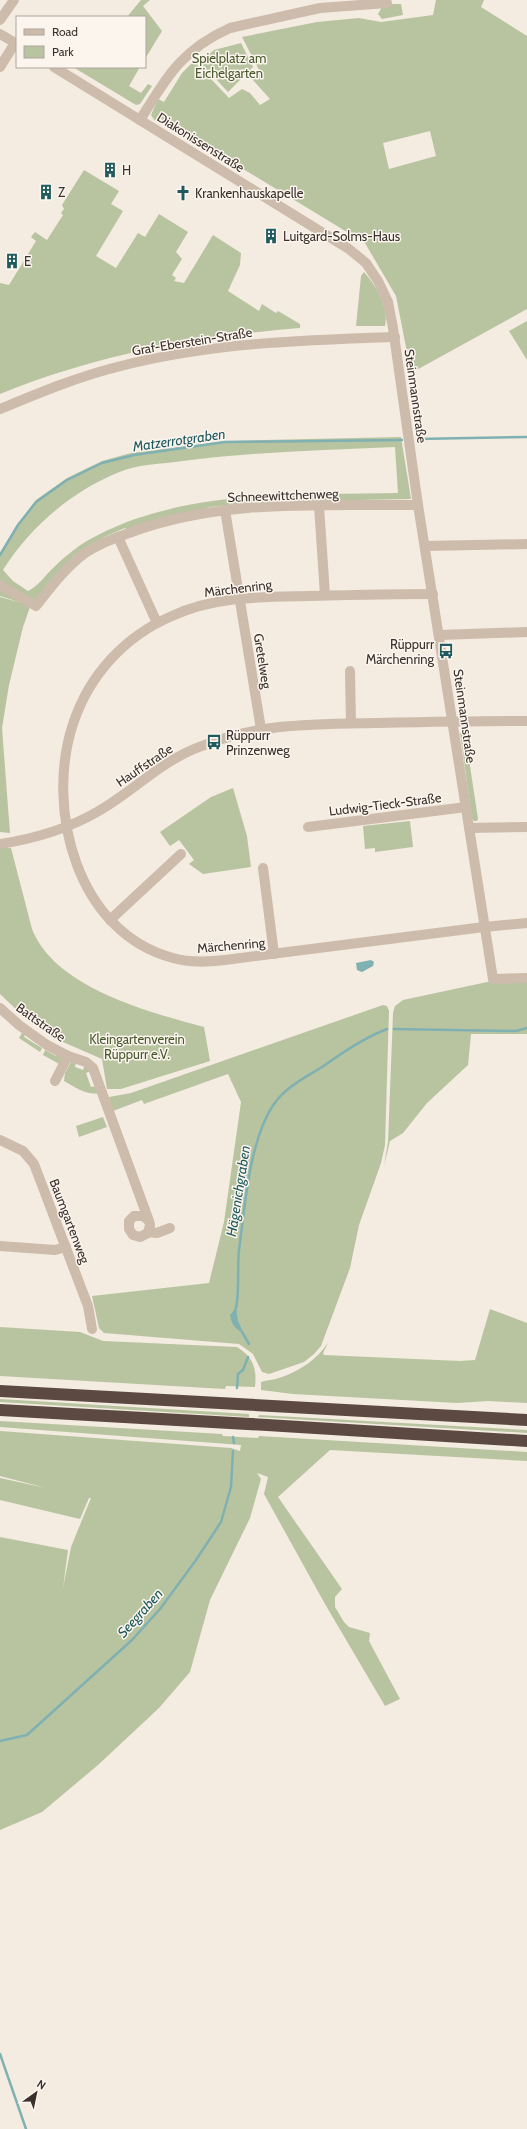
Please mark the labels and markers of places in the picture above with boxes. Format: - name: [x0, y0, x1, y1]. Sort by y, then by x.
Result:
- building icon: H: [101, 161, 119, 179]
- place label: H: [122, 162, 131, 178]
- building icon: Z: [37, 183, 55, 201]
- place label: Z: [58, 184, 66, 200]
- church icon: Krankenhauskapelle: [174, 184, 192, 202]
- place label: Krankenhauskapelle: [195, 185, 304, 201]
- building icon: Luitgard-Solms-Haus: [262, 227, 280, 245]
- place label: Luitgard-Solms-Haus: [283, 228, 401, 244]
- building icon: E: [3, 252, 21, 270]
- place label: E: [24, 253, 31, 269]
- place label: Rüppurr Märchenring: [366, 636, 435, 667]
- bus stop icon: Rüppurr Märchenring: [437, 642, 455, 660]
- place label: Rüppurr Prinzenweg: [226, 727, 290, 758]
- bus stop icon: Rüppurr Prinzenweg: [205, 733, 223, 751]

